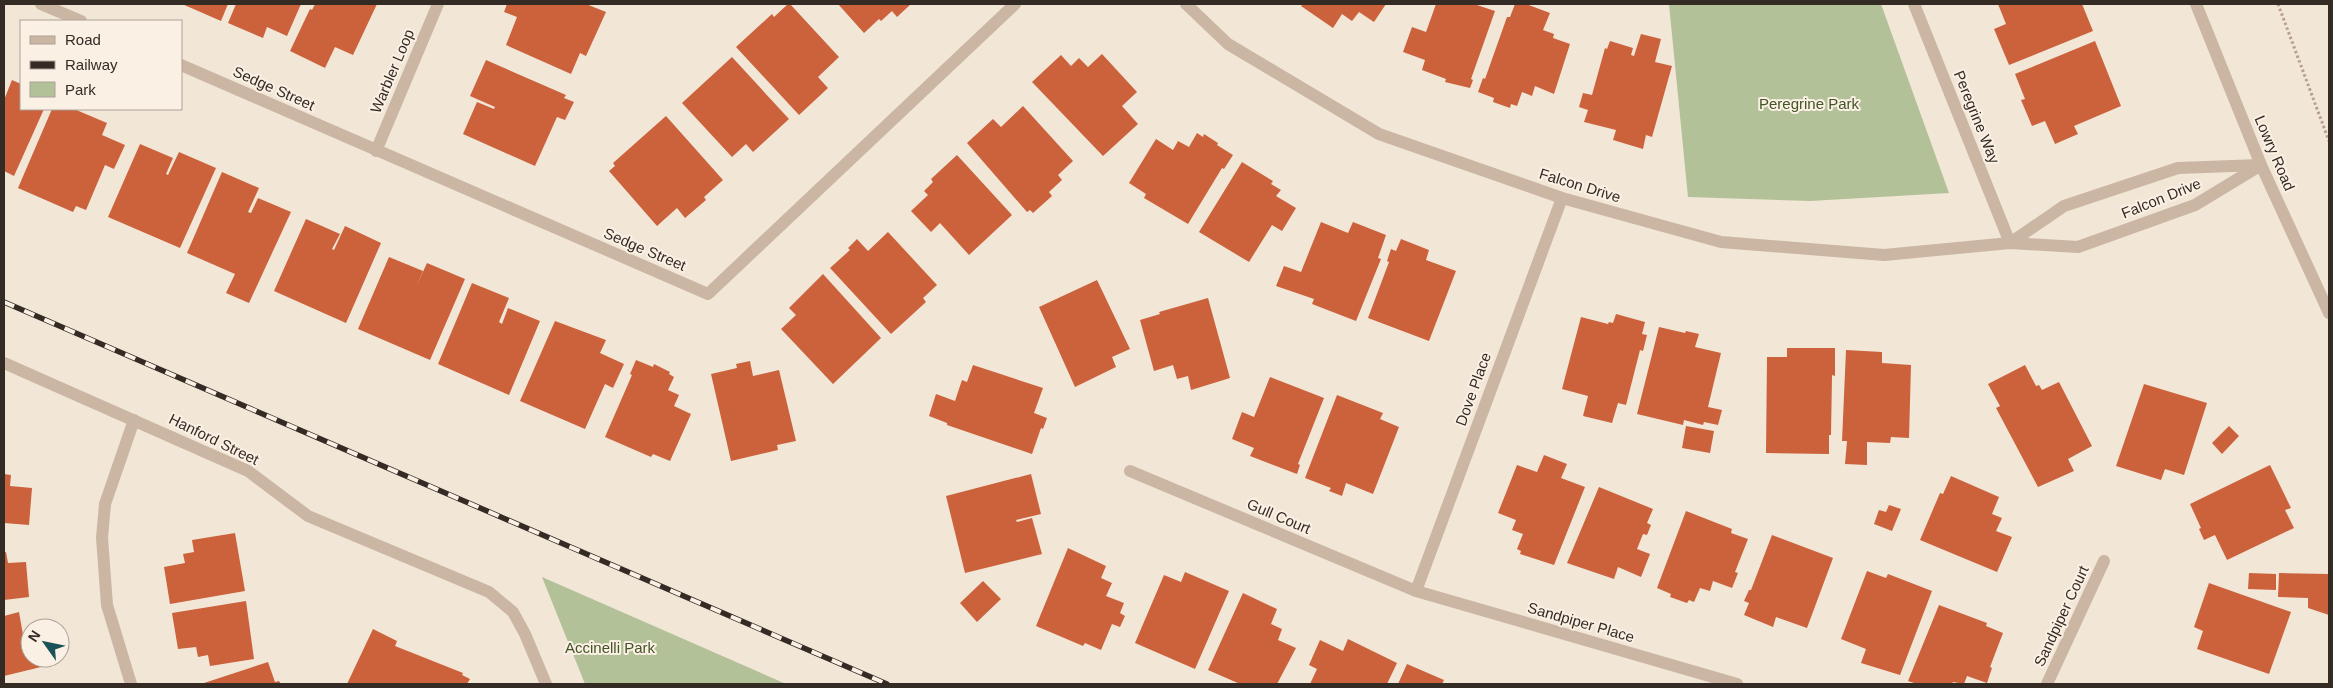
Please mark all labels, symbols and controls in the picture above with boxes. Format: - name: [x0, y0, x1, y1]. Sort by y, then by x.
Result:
- legend: [20, 20, 182, 110]
- street label: Warbler Loop: [367, 26, 417, 116]
- text: Road: [65, 31, 101, 48]
- text: Railway: [65, 56, 118, 73]
- street label: Sedge Street: [231, 62, 318, 114]
- street label: Peregrine Way: [1951, 68, 2004, 166]
- text: Park: [65, 81, 96, 98]
- park label: Peregrine Park: [1759, 95, 1860, 112]
- street label: Lowry Road: [2252, 113, 2298, 193]
- street label: Falcon Drive: [1537, 165, 1623, 205]
- street label: Falcon Drive: [2119, 174, 2203, 222]
- street label: Sedge Street: [601, 224, 689, 274]
- street label: Dove Place: [1452, 350, 1494, 428]
- street label: Hanford Street: [166, 410, 262, 468]
- street label: Gull Court: [1245, 495, 1314, 537]
- street label: Sandpiper Court: [2030, 562, 2092, 669]
- street label: Sandpiper Place: [1526, 599, 1636, 645]
- north arrow: [20, 618, 70, 668]
- text: N: [25, 627, 44, 645]
- park label: Accinelli Park: [565, 639, 656, 656]

